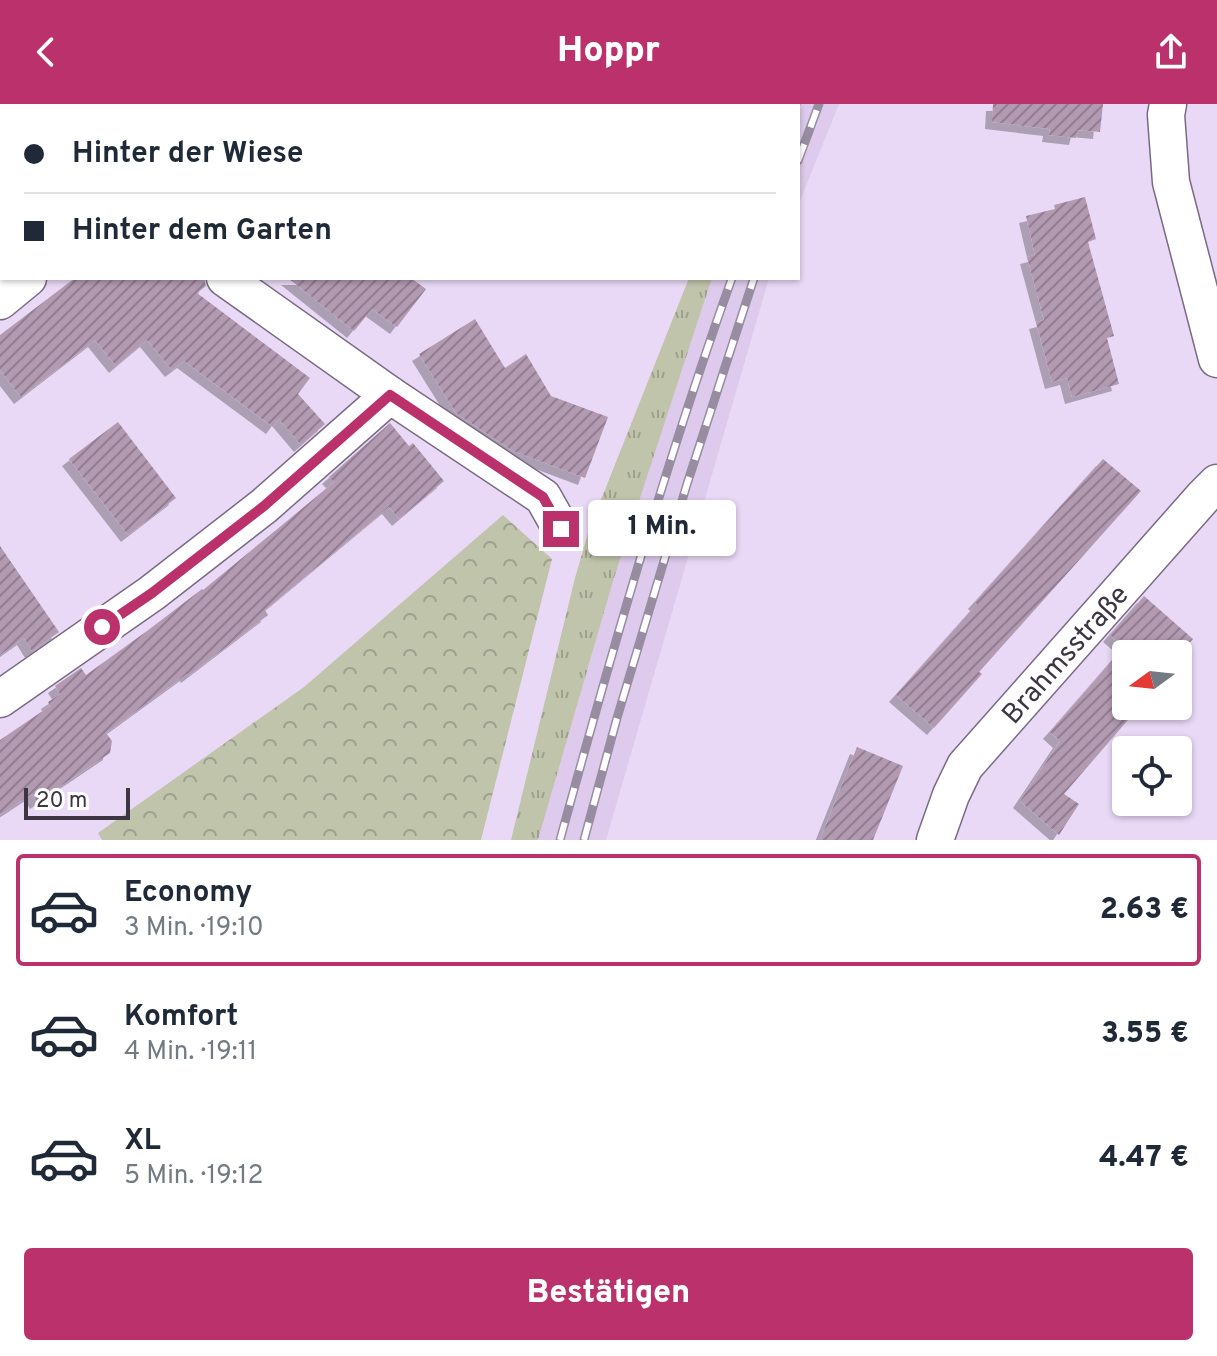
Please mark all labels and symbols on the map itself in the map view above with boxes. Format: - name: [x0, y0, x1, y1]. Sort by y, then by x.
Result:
- callout: 1 Min.: [589, 501, 737, 557]
- route end: [543, 511, 579, 547]
- street label: Brahmsstraße: [995, 578, 1138, 733]
- route start: [84, 609, 120, 645]
- north arrow: [1112, 640, 1192, 720]
- scale bar: [24, 784, 130, 820]

